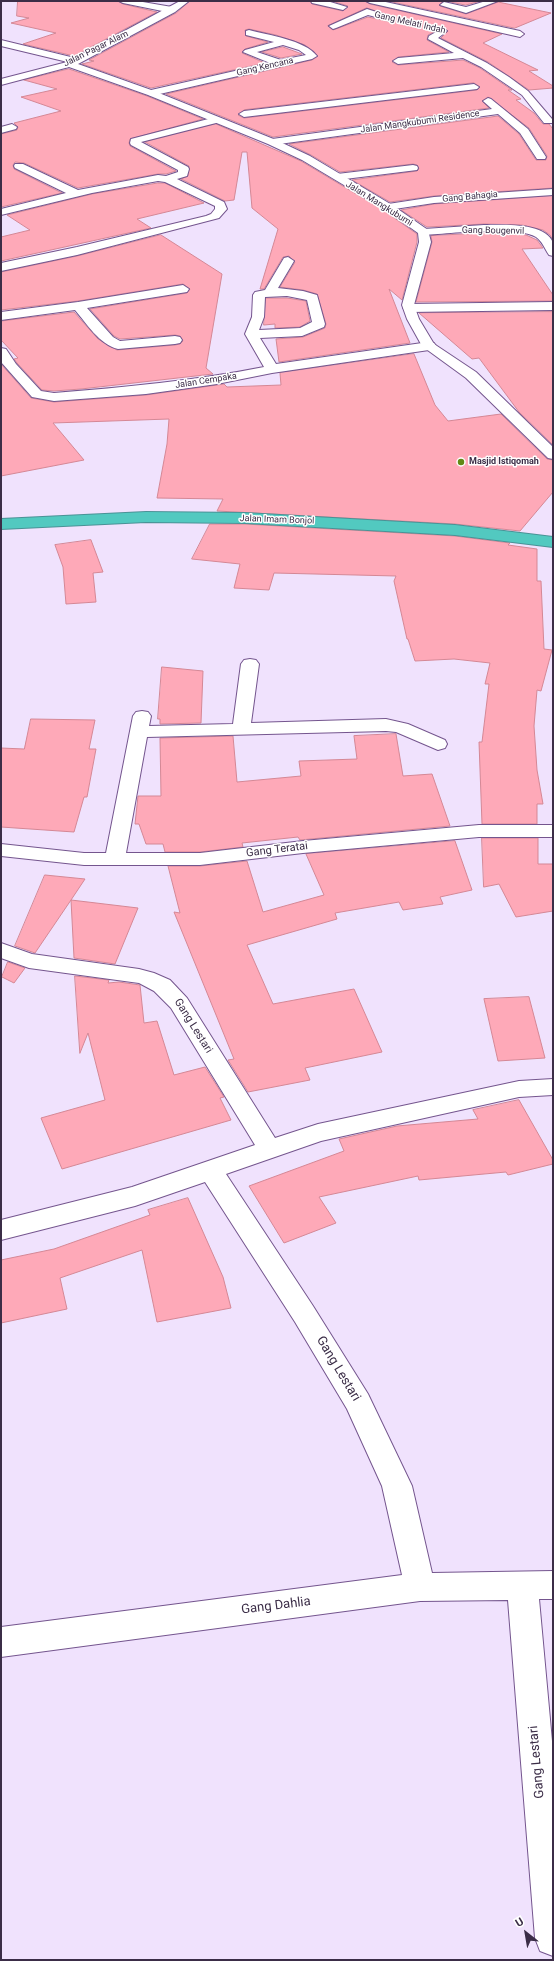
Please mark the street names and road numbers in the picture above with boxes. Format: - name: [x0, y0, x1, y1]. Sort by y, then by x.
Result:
- street label: Gang Melati Indah: [373, 10, 447, 36]
- street label: Jalan Pagar Alam: [62, 29, 130, 69]
- street label: Gang Kencana: [236, 55, 294, 79]
- street label: Jalan Mangkubumi Residence: [360, 108, 480, 136]
- street label: Jalan Mangkubumi: [344, 179, 414, 229]
- street label: Gang Bahagia: [442, 189, 498, 205]
- street label: Gang Bougenvil: [462, 225, 524, 237]
- street label: Jalan Cempaka: [174, 371, 238, 391]
- street label: Jalan Imam Bonjol: [239, 513, 315, 527]
- street label: Gang Teratai: [245, 840, 309, 860]
- street label: Gang Lestari: [171, 996, 215, 1056]
- street label: Gang Lestari: [312, 1334, 364, 1404]
- street label: Gang Dahlia: [240, 1594, 312, 1618]
- street label: Gang Lestari: [526, 1725, 548, 1799]

